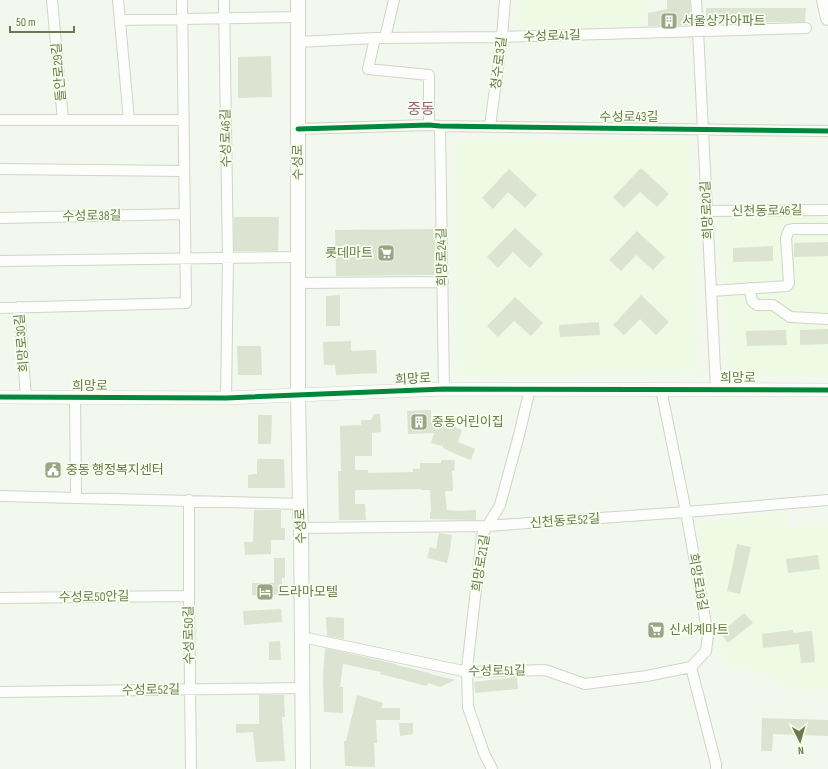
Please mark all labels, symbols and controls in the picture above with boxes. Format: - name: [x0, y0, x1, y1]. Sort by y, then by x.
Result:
- scale bar: [10, 8, 74, 34]
- building icon: 서울상가아파트: [659, 11, 679, 31]
- place label: 서울상가아파트: [682, 13, 766, 29]
- text: 50 m: [16, 15, 36, 30]
- street label: 수성로41길: [523, 27, 581, 45]
- street label: 청수로3길: [488, 36, 510, 90]
- street label: 들안로29길: [48, 42, 70, 102]
- district label: 중동: [407, 100, 435, 119]
- street label: 수성로46길: [217, 108, 235, 168]
- street label: 수성로43길: [600, 109, 658, 125]
- street label: 수성로: [290, 144, 306, 180]
- street label: 희망로20길: [697, 180, 717, 240]
- street label: 신천동로46길: [731, 202, 803, 220]
- street label: 수성로38길: [62, 207, 122, 225]
- street label: 희망로24길: [433, 228, 451, 286]
- supermarket icon: 롯데마트: [376, 243, 396, 263]
- place label: 롯데마트: [325, 245, 373, 261]
- street label: 희망로30길: [11, 313, 33, 373]
- street label: 희망로: [395, 370, 431, 388]
- street label: 희망로: [720, 370, 756, 386]
- street label: 희망로: [72, 378, 108, 394]
- building icon: 중동어린이집: [409, 412, 429, 432]
- place label: 중동어린이집: [432, 414, 504, 430]
- public building icon: 중동 행정복지센터: [43, 460, 63, 480]
- place label: 중동 행정복지센터: [66, 462, 164, 478]
- street label: 수성로: [292, 508, 310, 544]
- street label: 신천동로52길: [529, 511, 601, 531]
- street label: 희망로21길: [469, 533, 493, 593]
- street label: 희망로19길: [685, 552, 711, 612]
- hotel icon: 드라마모텔: [255, 582, 275, 602]
- place label: 드라마모텔: [278, 584, 338, 600]
- street label: 수성로50안길: [58, 588, 130, 606]
- street label: 수성로50길: [180, 605, 198, 665]
- supermarket icon: 신세계마트: [646, 620, 666, 640]
- place label: 신세계마트: [669, 622, 729, 638]
- street label: 수성로51길: [468, 662, 526, 680]
- street label: 수성로52길: [122, 681, 180, 699]
- north arrow: [780, 721, 820, 761]
- text: N: [797, 744, 804, 757]

